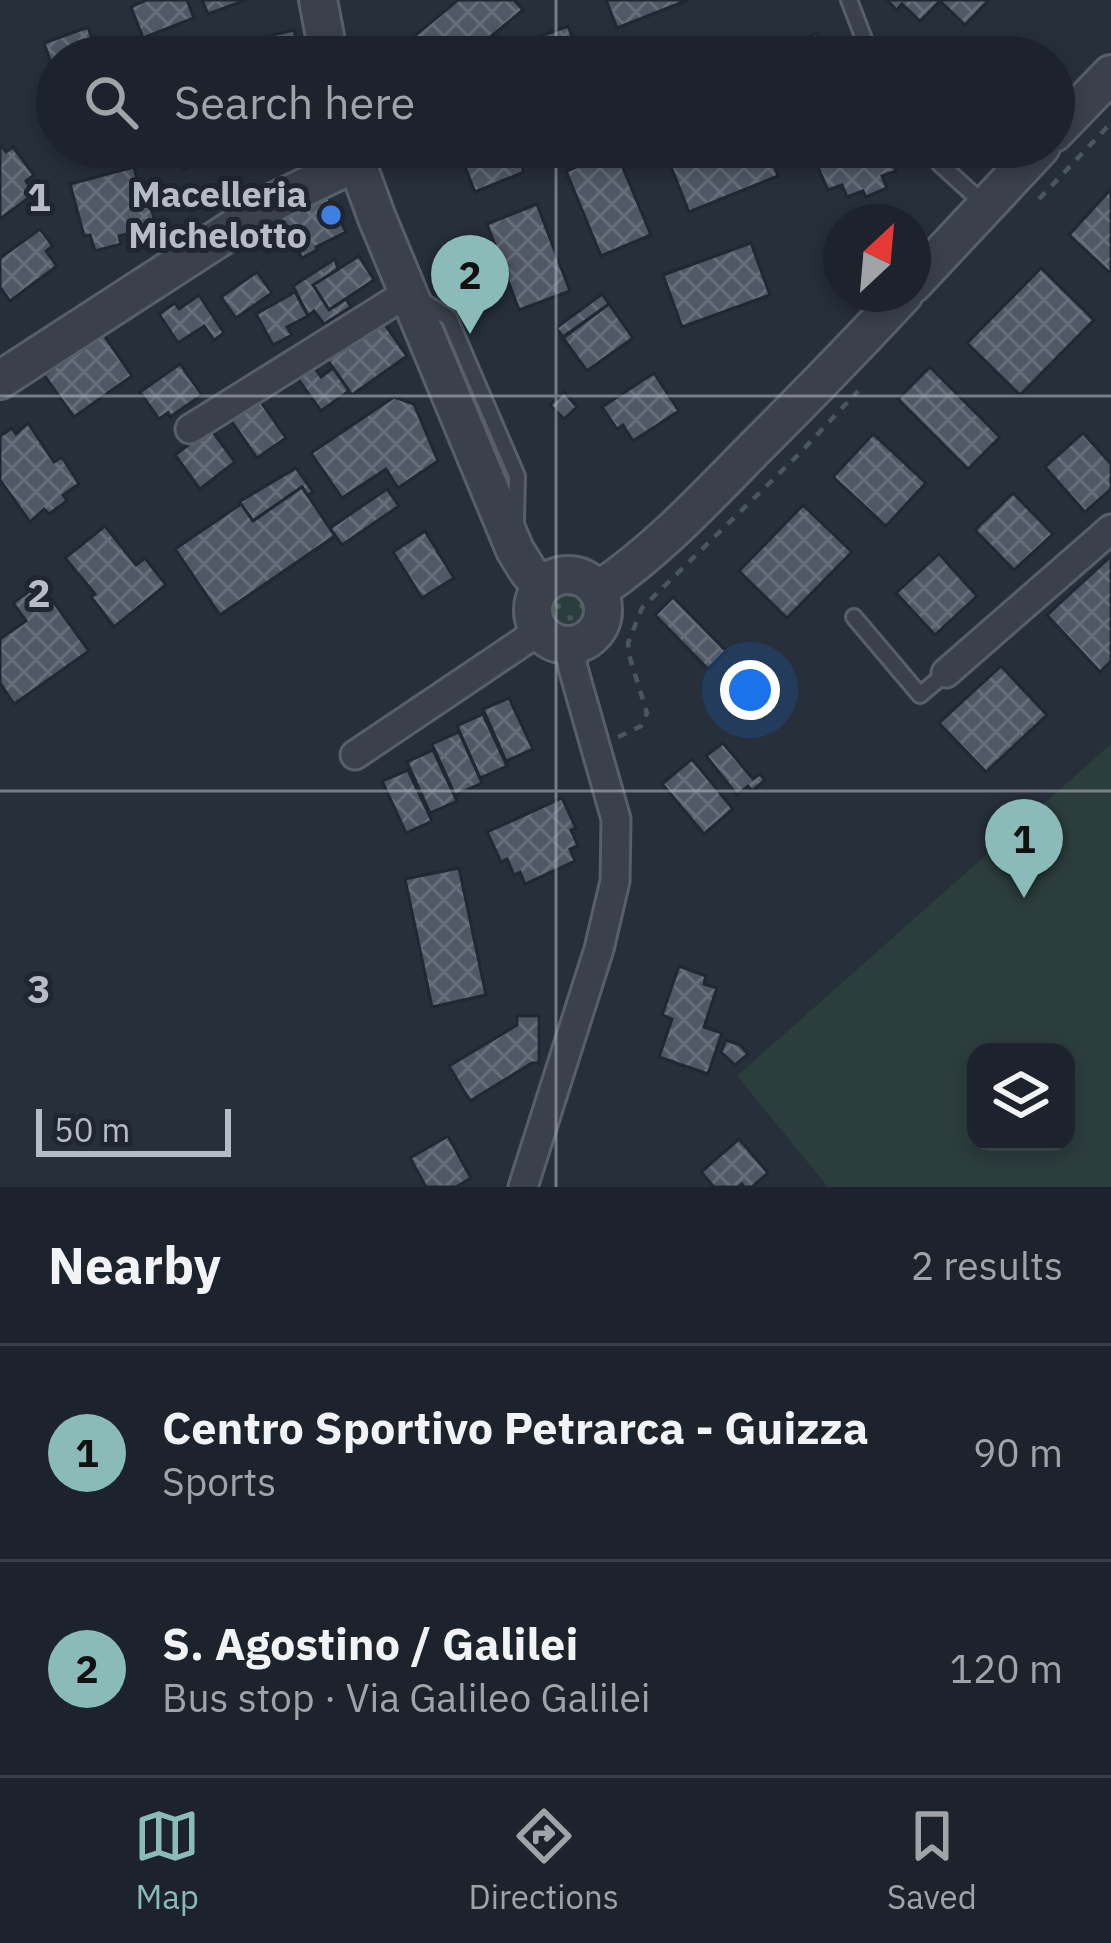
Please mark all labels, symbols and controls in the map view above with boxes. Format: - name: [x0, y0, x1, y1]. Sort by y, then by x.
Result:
- search box: [36, 36, 1075, 168]
- icon: search: [78, 69, 144, 135]
- text: Search here: [174, 73, 415, 131]
- place label: Macelleria Michelotto: [128, 170, 307, 258]
- text: 1: [27, 171, 51, 222]
- marker: Macelleria Michelotto: [318, 202, 344, 228]
- north arrow: [823, 204, 931, 312]
- pin: 2: [431, 235, 509, 334]
- text: 2: [27, 567, 51, 618]
- your location: [720, 660, 780, 720]
- pin: 1: [985, 799, 1063, 898]
- text: 3: [27, 963, 51, 1014]
- map controls: [967, 1043, 1075, 1151]
- button: layers: [967, 1043, 1075, 1151]
- scale bar: [36, 1103, 231, 1156]
- text: 50 m: [54, 1108, 130, 1151]
- text: Nearby: [48, 1232, 221, 1298]
- text: 2 results: [911, 1240, 1063, 1291]
- text: Centro Sportivo Petrarca - Guizza: [162, 1398, 869, 1456]
- text: 1: [75, 1427, 99, 1478]
- text: 90 m: [973, 1427, 1063, 1478]
- text: Sports: [162, 1456, 276, 1507]
- text: S. Agostino / Galilei: [162, 1614, 578, 1672]
- text: 2: [75, 1643, 99, 1694]
- text: 120 m: [950, 1643, 1063, 1694]
- text: Bus stop · Via Galileo Galilei: [162, 1672, 651, 1723]
- tab: Map: [134, 1803, 200, 1918]
- tab: Directions: [469, 1803, 619, 1918]
- tab: Saved: [887, 1803, 977, 1918]

